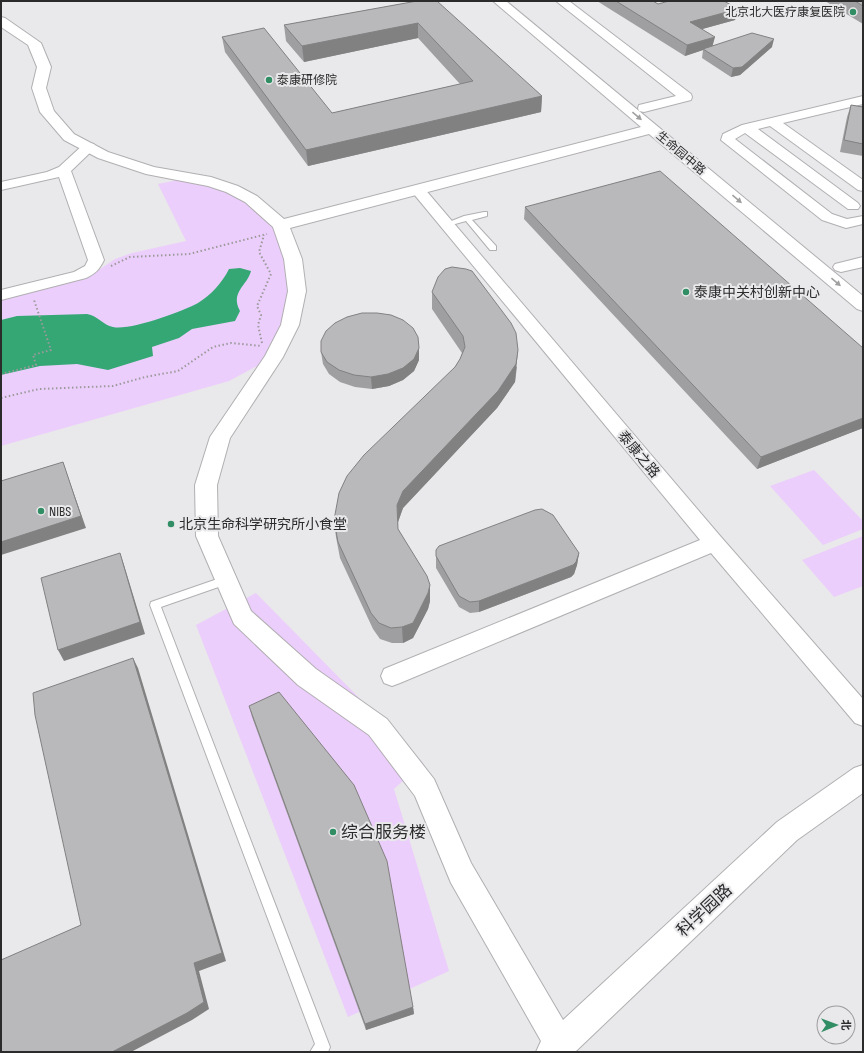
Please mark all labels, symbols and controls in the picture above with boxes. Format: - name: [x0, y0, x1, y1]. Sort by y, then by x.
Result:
- place label: 北京北大医疗康复医院: [725, 5, 845, 20]
- marker: 北京北大医疗康复医院: [848, 7, 858, 17]
- place label: 泰康研修院: [277, 73, 337, 88]
- marker: 泰康研修院: [264, 75, 274, 85]
- one-way arrow: [631, 111, 642, 120]
- street label: 生命园中路: [653, 128, 708, 178]
- one-way arrow: [731, 195, 742, 204]
- one-way arrow: [831, 278, 842, 287]
- place label: 泰康中关村创新中心: [694, 284, 820, 301]
- marker: 泰康中关村创新中心: [681, 287, 691, 297]
- street label: 泰康之路: [614, 427, 663, 481]
- place label: NIBS: [49, 503, 71, 520]
- marker: NIBS: [36, 506, 46, 516]
- place label: 北京生命科学研究所小食堂: [179, 516, 347, 533]
- marker: 北京生命科学研究所小食堂: [166, 519, 176, 529]
- place label: 综合服务楼: [341, 823, 426, 843]
- marker: 综合服务楼: [328, 827, 338, 837]
- street label: 科学园路: [673, 880, 736, 941]
- north arrow: [816, 1005, 856, 1045]
- text: 北: [839, 1019, 852, 1030]

